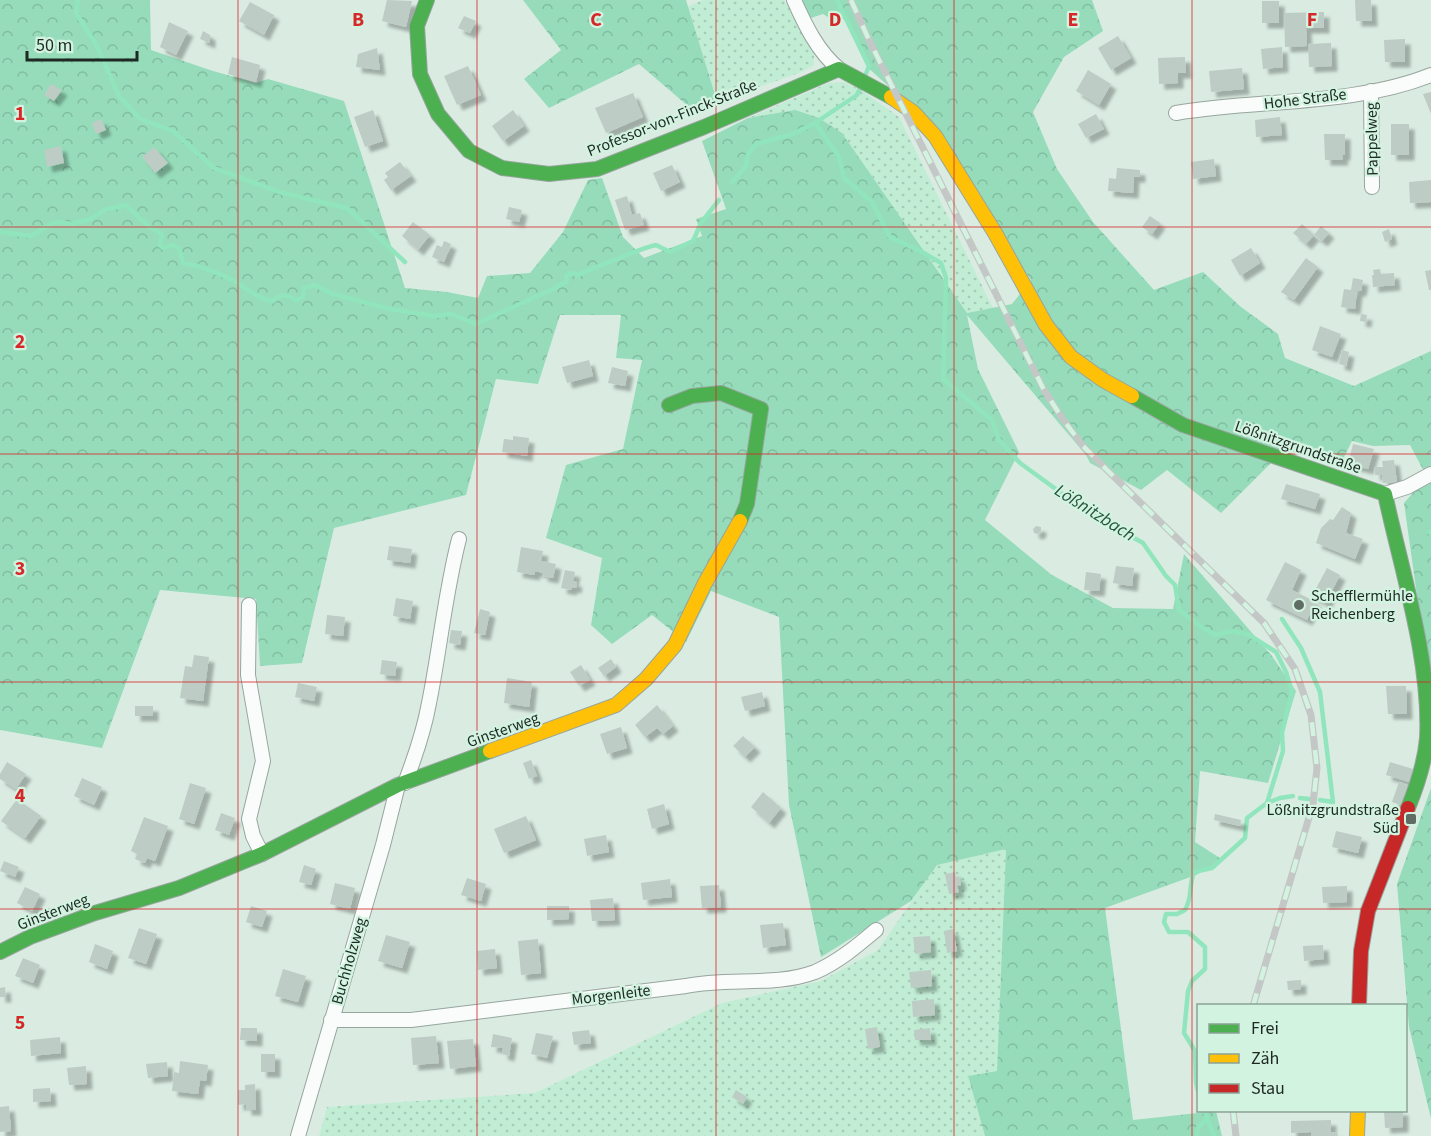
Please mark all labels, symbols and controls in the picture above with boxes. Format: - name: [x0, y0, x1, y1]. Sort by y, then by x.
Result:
- text: B: [352, 6, 364, 34]
- text: C: [590, 6, 602, 34]
- text: D: [829, 6, 841, 34]
- text: E: [1068, 6, 1078, 34]
- text: F: [1307, 6, 1317, 34]
- scale bar: [27, 24, 136, 62]
- text: 50 m: [36, 33, 72, 58]
- street label: Professor-von-Finck-Straße: [584, 74, 760, 162]
- street label: Hohe Straße: [1263, 83, 1348, 115]
- text: 1: [15, 100, 25, 128]
- street label: Pappelweg: [1360, 102, 1384, 176]
- text: 2: [15, 328, 25, 356]
- street label: Lößnitzgrundstraße: [1232, 415, 1364, 479]
- water label: Lößnitzbach: [1050, 478, 1140, 548]
- text: 3: [15, 555, 25, 583]
- place label: Schefflermühle Reichenberg: [1311, 585, 1413, 625]
- marker: Schefflermühle Reichenberg: [1292, 598, 1306, 612]
- street label: Ginsterweg: [464, 707, 542, 753]
- text: 4: [15, 782, 26, 810]
- place label: Lößnitzgrundstraße Süd: [1267, 799, 1399, 839]
- marker: Lößnitzgrundstraße Süd: [1404, 812, 1418, 826]
- street label: Ginsterweg: [14, 888, 92, 936]
- street label: Buchholzweg: [326, 915, 372, 1007]
- street label: Morgenleite: [570, 979, 652, 1011]
- legend: [1197, 1004, 1407, 1112]
- text: 5: [15, 1009, 25, 1037]
- text: Frei: [1251, 1016, 1279, 1041]
- text: Zäh: [1251, 1046, 1279, 1071]
- text: Stau: [1251, 1076, 1285, 1101]

